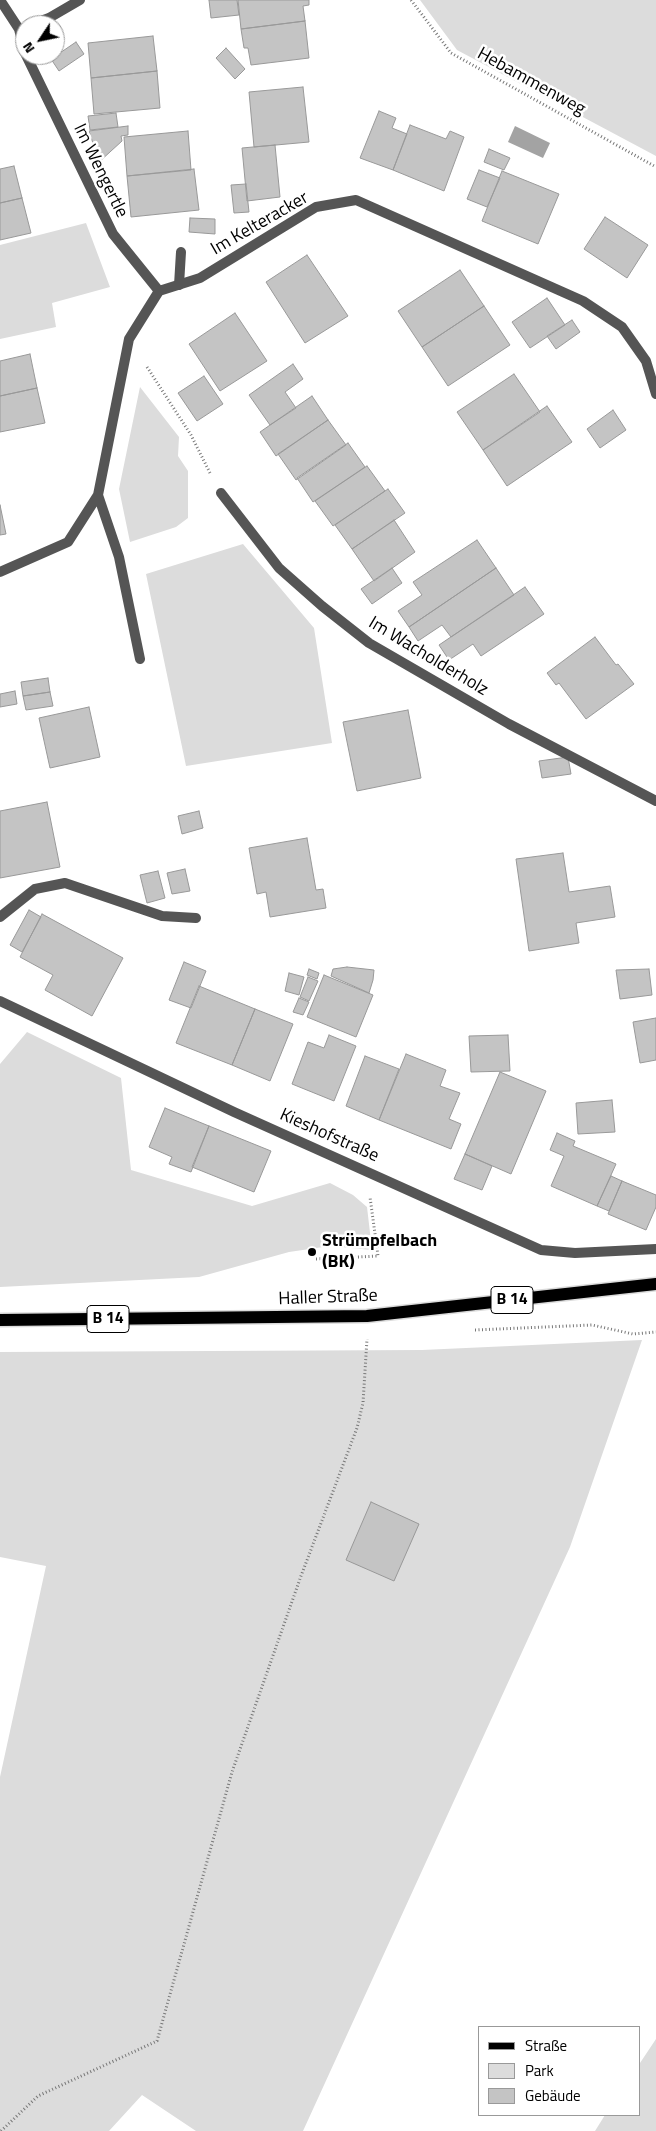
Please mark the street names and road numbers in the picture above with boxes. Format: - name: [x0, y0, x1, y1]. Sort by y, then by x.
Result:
- street label: Hebammenweg: [473, 43, 589, 121]
- street label: Im Wengertle: [68, 120, 132, 222]
- street label: Im Kelteracker: [207, 187, 313, 261]
- street label: Im Wacholderholz: [364, 613, 492, 701]
- street label: Kieshofstraße: [276, 1105, 382, 1167]
- street label: Haller Straße: [278, 1285, 378, 1311]
- road number: B 14: [491, 1286, 533, 1314]
- road number: B 14: [87, 1306, 129, 1332]

